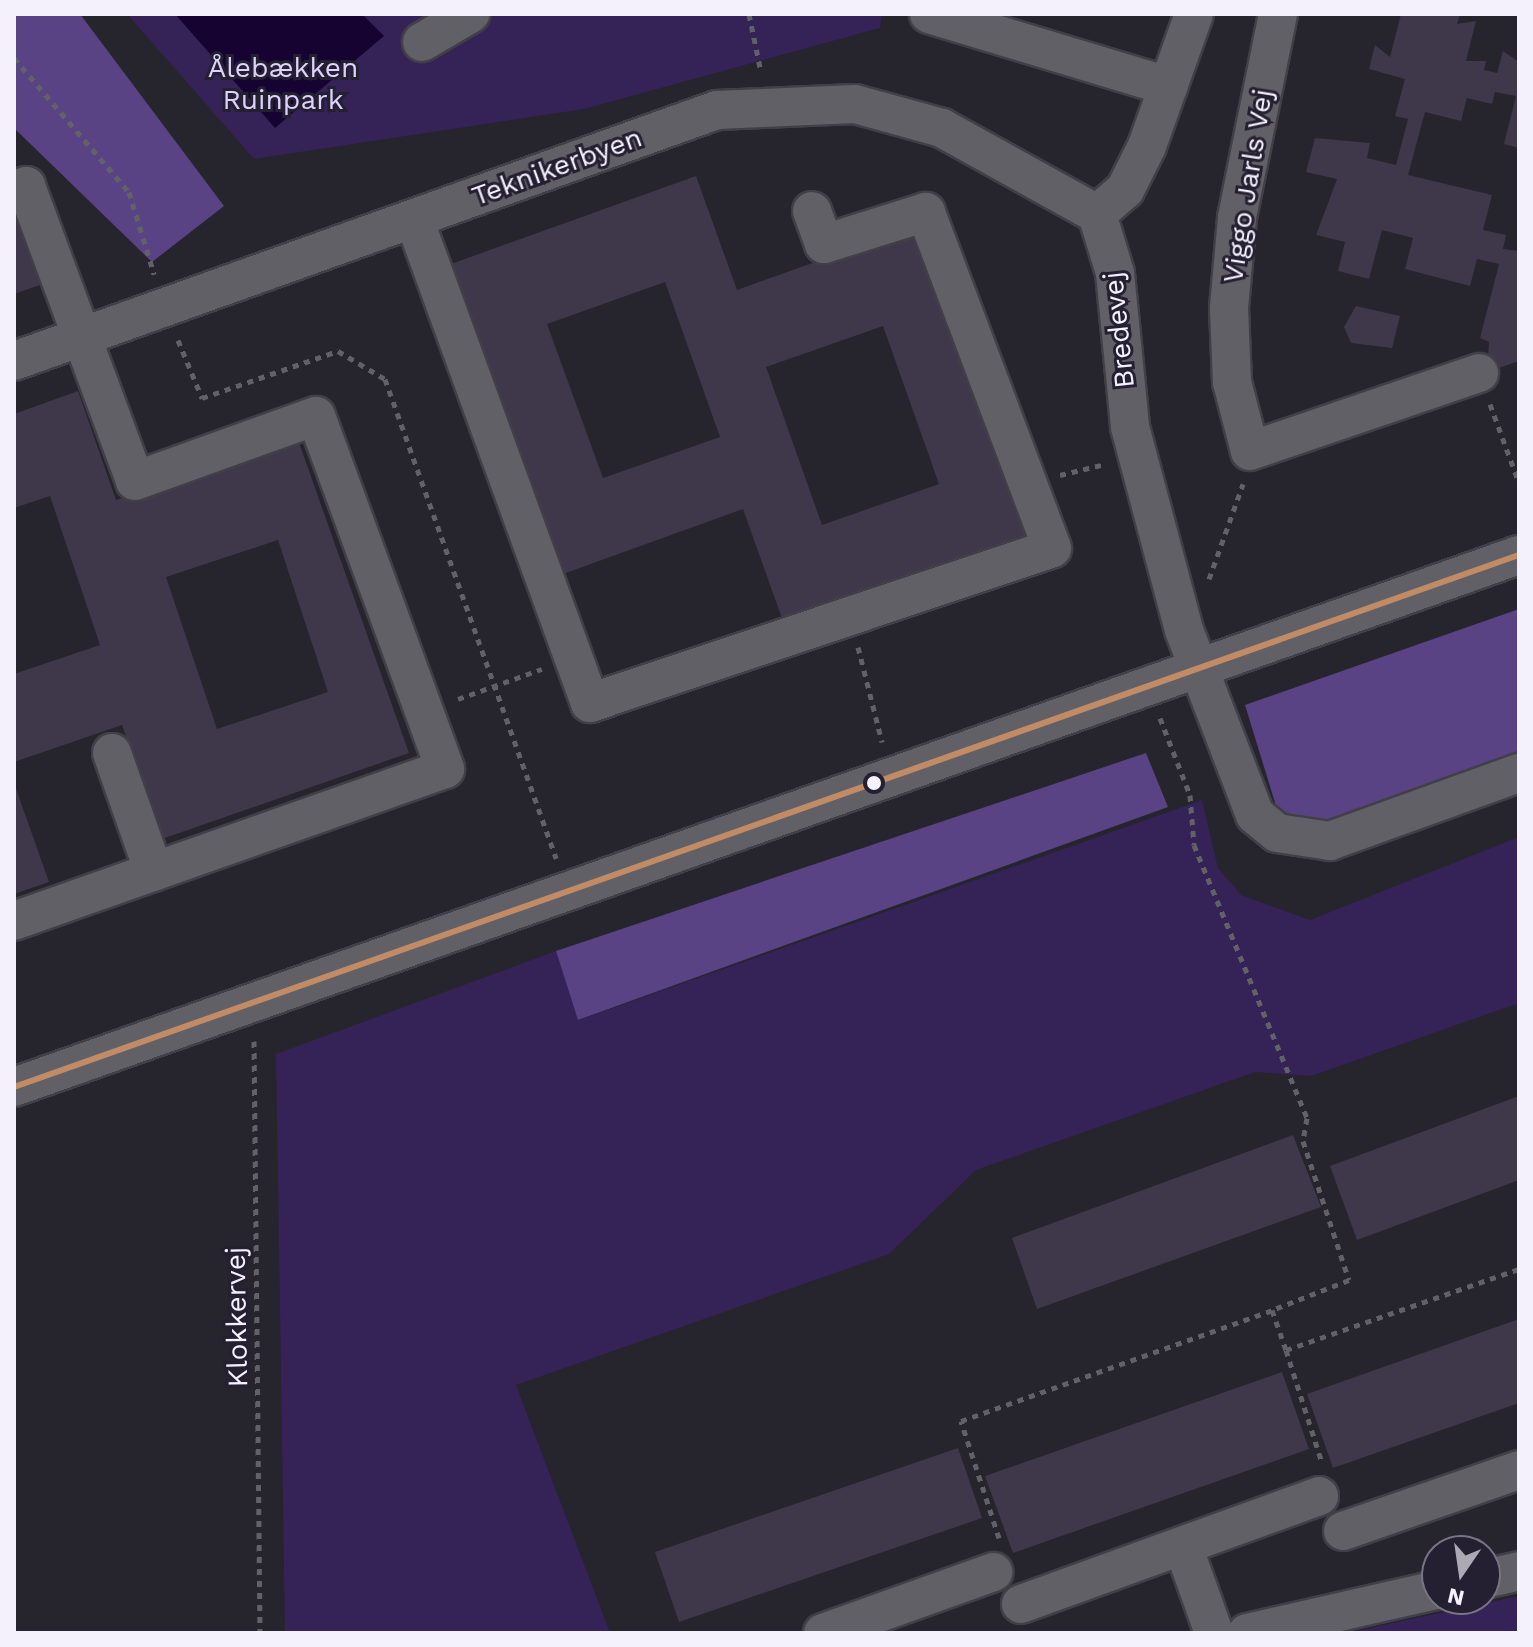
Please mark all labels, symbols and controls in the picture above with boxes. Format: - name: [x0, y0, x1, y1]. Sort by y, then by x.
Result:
- park label: Ålebækken Ruinpark: [208, 51, 358, 117]
- street label: Viggo Jarls Vej: [1216, 86, 1280, 286]
- street label: Teknikerbyen: [467, 121, 647, 213]
- street label: Bredevej: [1096, 270, 1142, 390]
- unlabelled marker: [866, 775, 882, 791]
- street label: Klokkervej: [219, 1246, 255, 1388]
- north arrow: [1421, 1535, 1501, 1615]
- text: N: [1445, 1583, 1467, 1611]

